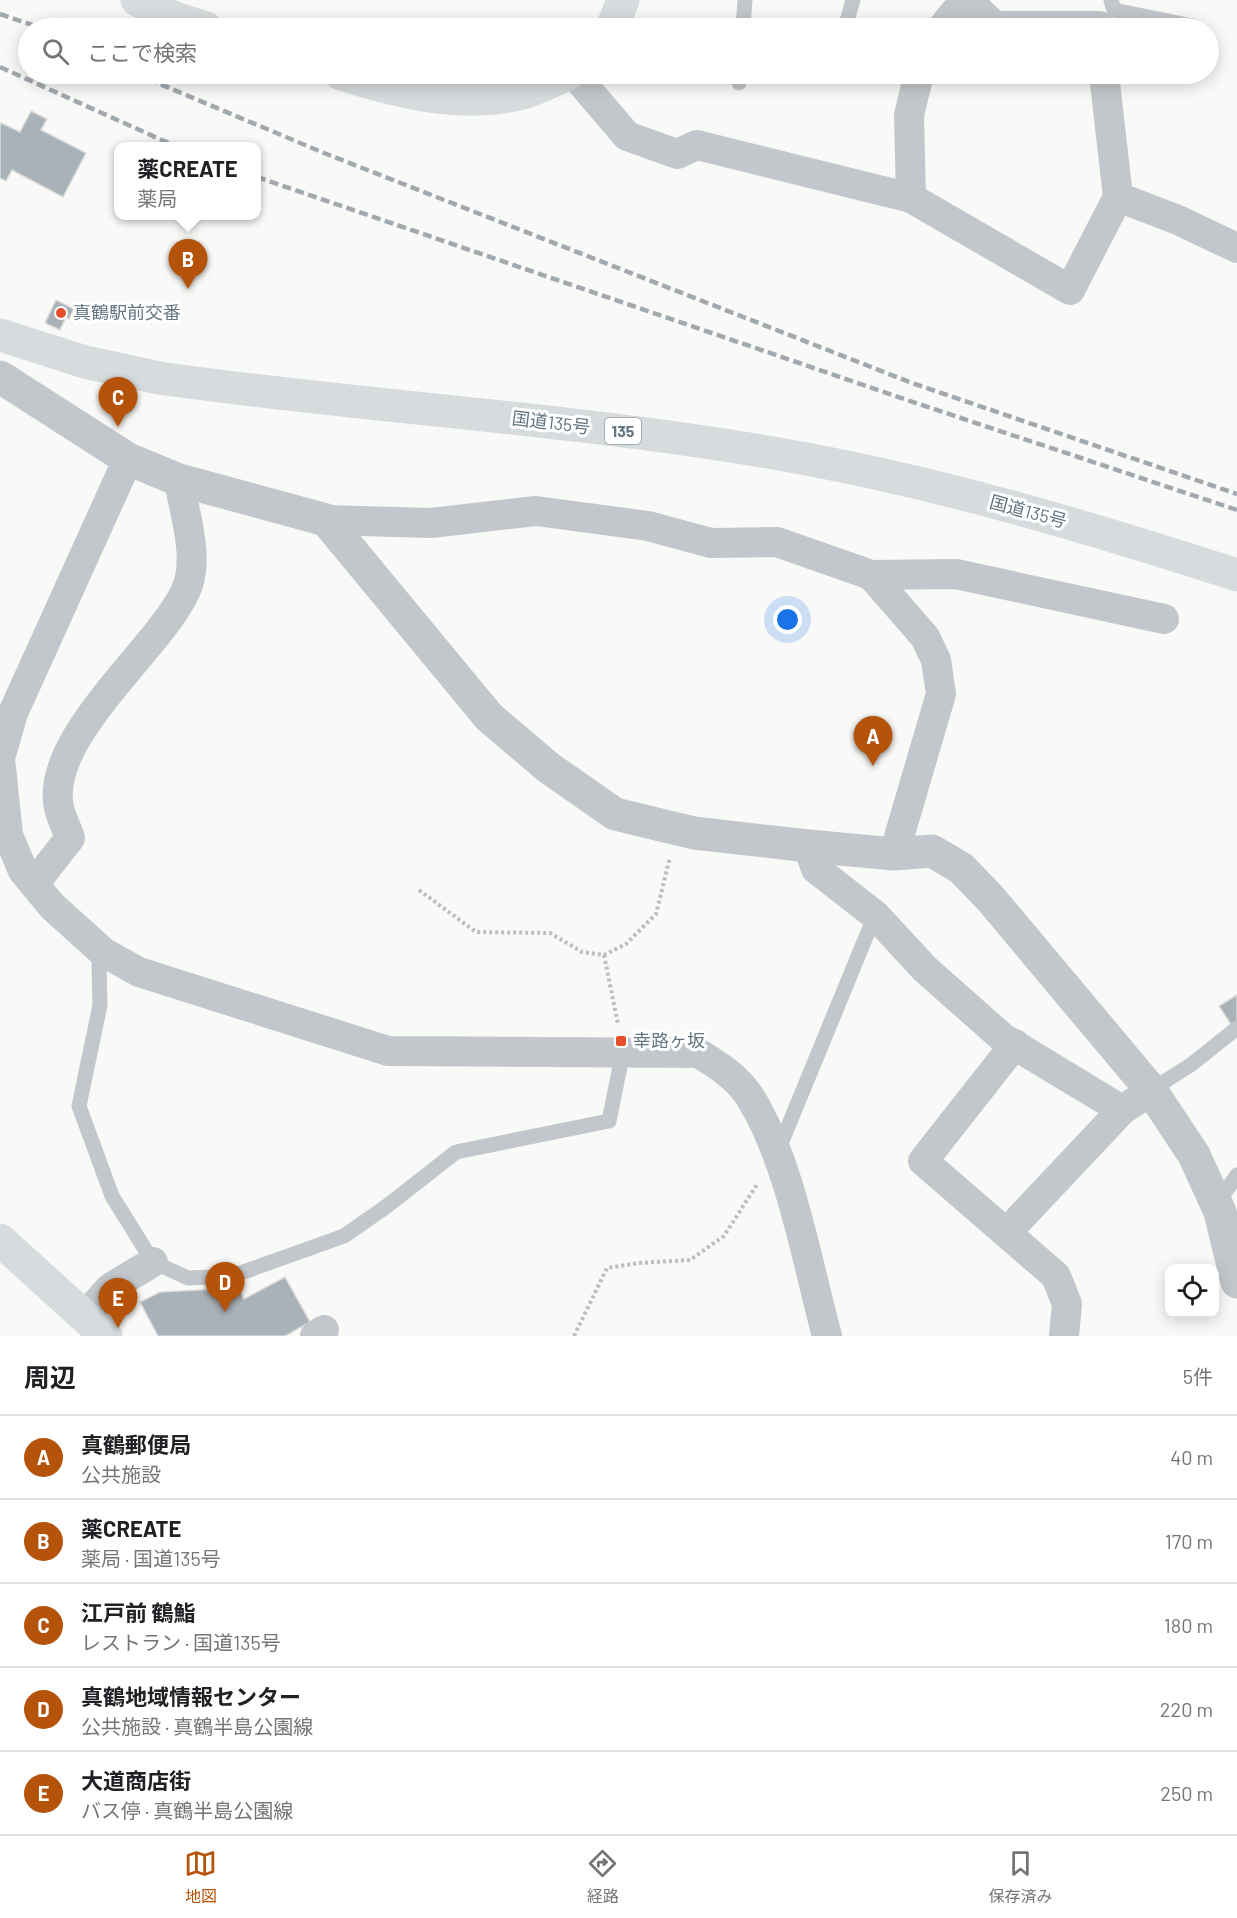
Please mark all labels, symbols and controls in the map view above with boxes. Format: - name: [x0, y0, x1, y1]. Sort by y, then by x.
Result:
- search box: [18, 18, 1219, 84]
- icon: search: [39, 35, 72, 68]
- text: ここで検索: [87, 39, 197, 65]
- popup: [114, 142, 261, 220]
- text: 薬CREATE: [137, 155, 238, 181]
- text: 薬局: [137, 186, 177, 210]
- pin: B: [168, 240, 207, 289]
- place label: 真鶴駅前交番: [73, 301, 181, 323]
- marker: 真鶴駅前交番: [54, 306, 68, 320]
- pin: C: [98, 378, 138, 427]
- street label: 国道135号: [511, 406, 592, 438]
- road number: 135: [605, 418, 641, 444]
- street label: 国道135号: [987, 490, 1069, 532]
- your location: [773, 605, 802, 634]
- pin: A: [854, 716, 892, 766]
- place label: 幸路ヶ坂: [633, 1029, 705, 1051]
- marker: 幸路ヶ坂: [614, 1034, 628, 1048]
- pin: D: [206, 1262, 244, 1312]
- map controls: [1165, 1264, 1219, 1318]
- button: locate: [1165, 1264, 1219, 1318]
- pin: E: [98, 1278, 138, 1328]
- text: 周辺: [24, 1361, 76, 1392]
- text: 5件: [1183, 1364, 1213, 1388]
- text: 真鶴郵便局: [81, 1431, 191, 1457]
- text: A: [37, 1445, 50, 1469]
- text: 40 m: [1170, 1445, 1213, 1469]
- text: 公共施設: [81, 1462, 161, 1486]
- text: 薬CREATE: [81, 1515, 181, 1541]
- text: B: [37, 1529, 50, 1553]
- text: 170 m: [1165, 1529, 1213, 1553]
- text: 薬局 · 国道135号: [81, 1546, 221, 1570]
- text: 江戸前 鶴鮨: [81, 1599, 195, 1625]
- text: C: [37, 1613, 50, 1637]
- text: 180 m: [1164, 1613, 1213, 1637]
- text: レストラン · 国道135号: [81, 1630, 281, 1654]
- text: 真鶴地域情報センター: [81, 1683, 301, 1709]
- text: D: [37, 1697, 50, 1721]
- text: 220 m: [1160, 1697, 1213, 1721]
- text: 公共施設 · 真鶴半島公園線: [81, 1714, 313, 1738]
- text: 大道商店街: [81, 1767, 191, 1793]
- text: E: [38, 1781, 49, 1805]
- text: 250 m: [1160, 1781, 1213, 1805]
- text: バス停 · 真鶴半島公園線: [81, 1798, 293, 1822]
- tab: 地図: [184, 1847, 217, 1907]
- tab: 経路: [586, 1847, 619, 1907]
- tab: 保存済み: [988, 1847, 1052, 1907]

